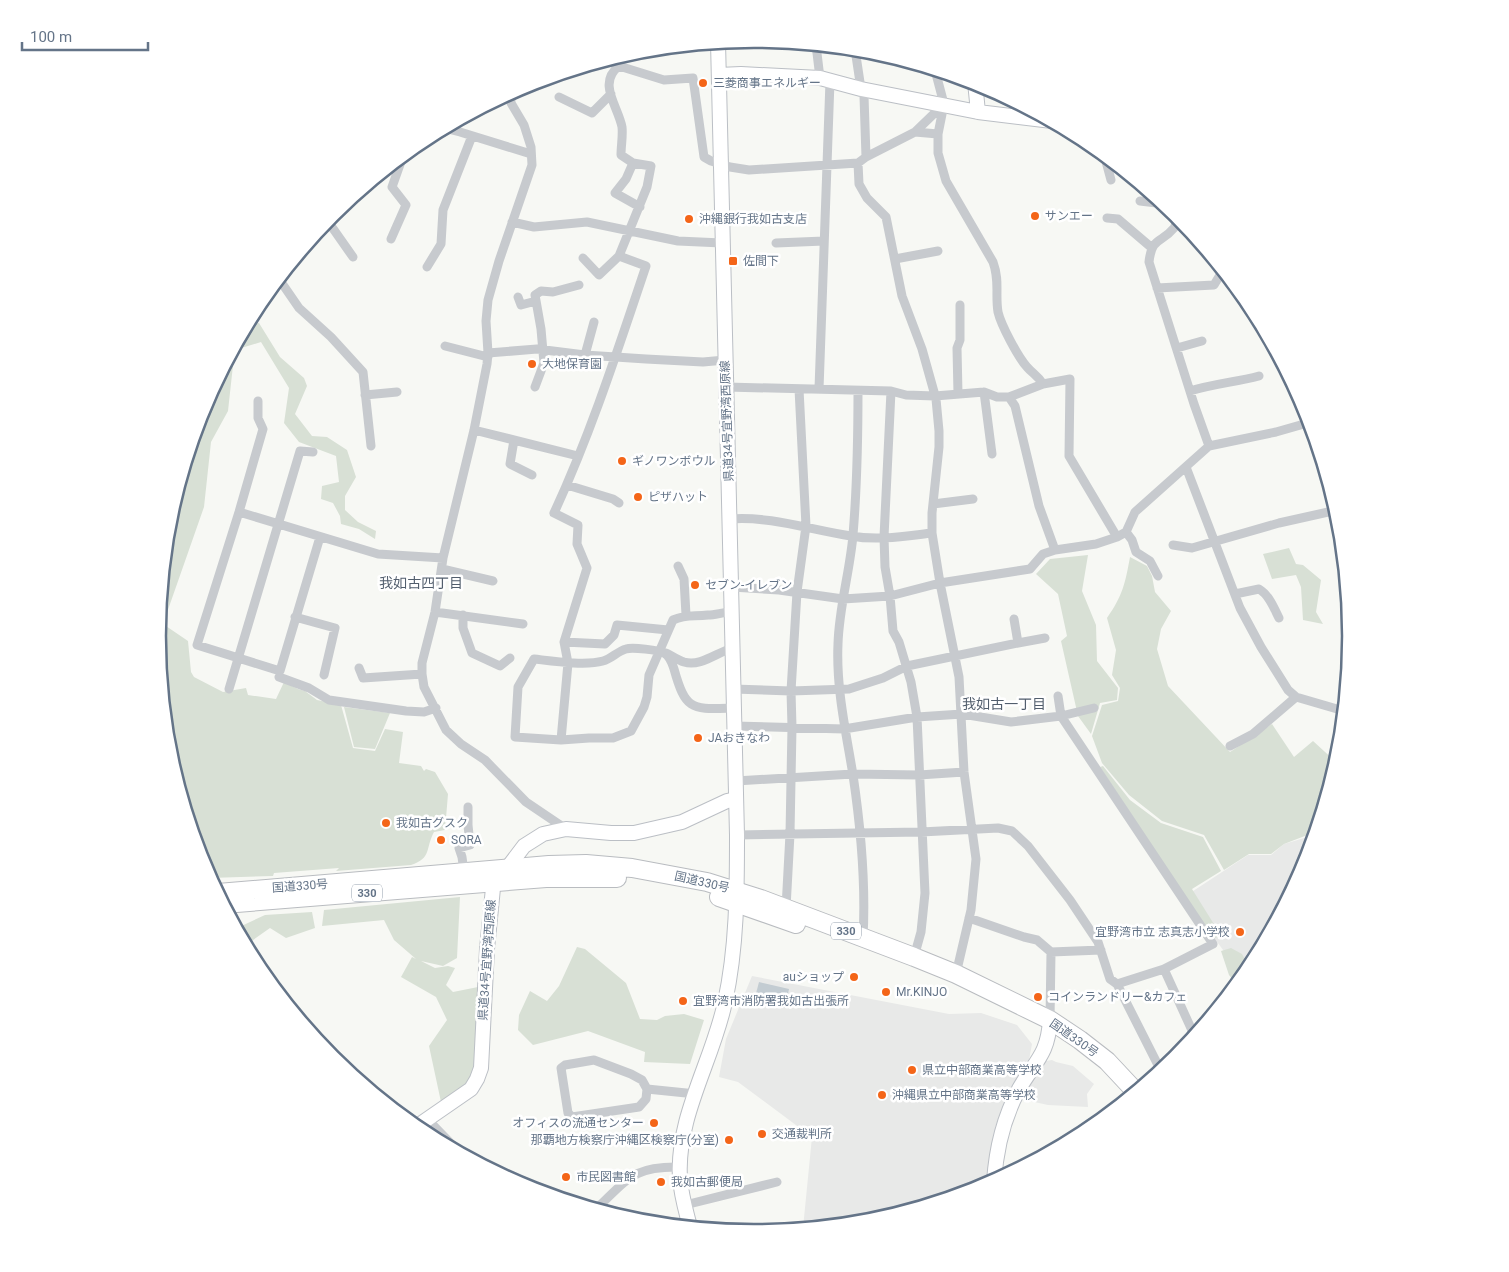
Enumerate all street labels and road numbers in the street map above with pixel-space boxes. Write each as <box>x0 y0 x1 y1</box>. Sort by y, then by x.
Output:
street label: 県道34号宜野湾西原線 <box>718 360 736 482</box>
street label: 国道330号 <box>673 869 731 895</box>
street label: 国道330号 <box>271 877 329 895</box>
road number: 330 <box>352 884 382 901</box>
street label: 県道34号宜野湾西原線 <box>476 899 498 1021</box>
road number: 330 <box>831 922 861 939</box>
street label: 国道330号 <box>1047 1016 1101 1060</box>

